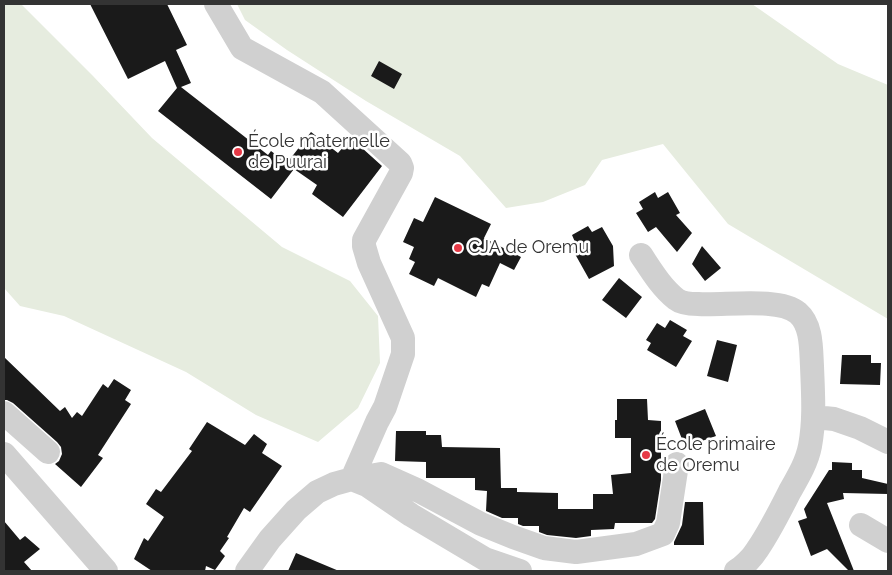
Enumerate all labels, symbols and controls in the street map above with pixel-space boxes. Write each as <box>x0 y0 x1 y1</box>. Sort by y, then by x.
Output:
place label: École maternelle de Puurai <box>248 131 390 173</box>
marker: École maternelle de Puurai <box>232 146 244 158</box>
place label: CJA de Oremu <box>468 237 589 259</box>
marker: CJA de Oremu <box>452 242 464 254</box>
place label: École primaire de Oremu <box>656 434 775 476</box>
marker: École primaire de Oremu <box>640 449 652 461</box>

